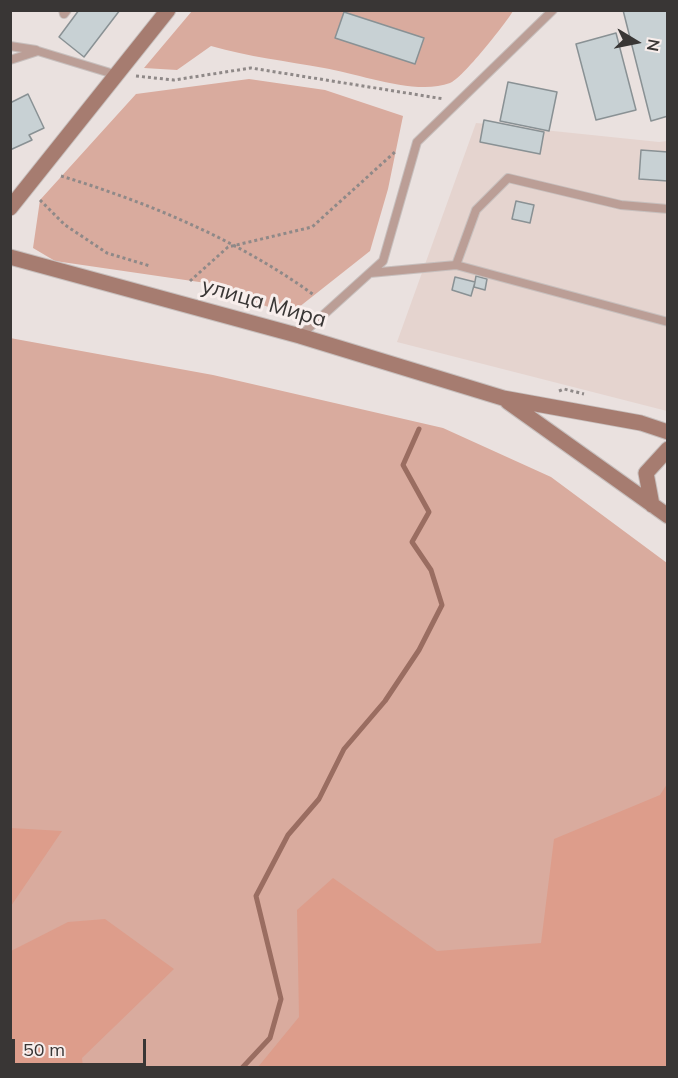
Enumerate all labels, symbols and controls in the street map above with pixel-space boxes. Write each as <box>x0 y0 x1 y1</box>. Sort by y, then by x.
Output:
north arrow <box>606 12 666 72</box>
text: N <box>643 37 665 53</box>
street label: улица Мира <box>199 273 329 333</box>
scale bar <box>15 1027 148 1065</box>
text: 50 m <box>23 1038 65 1061</box>

